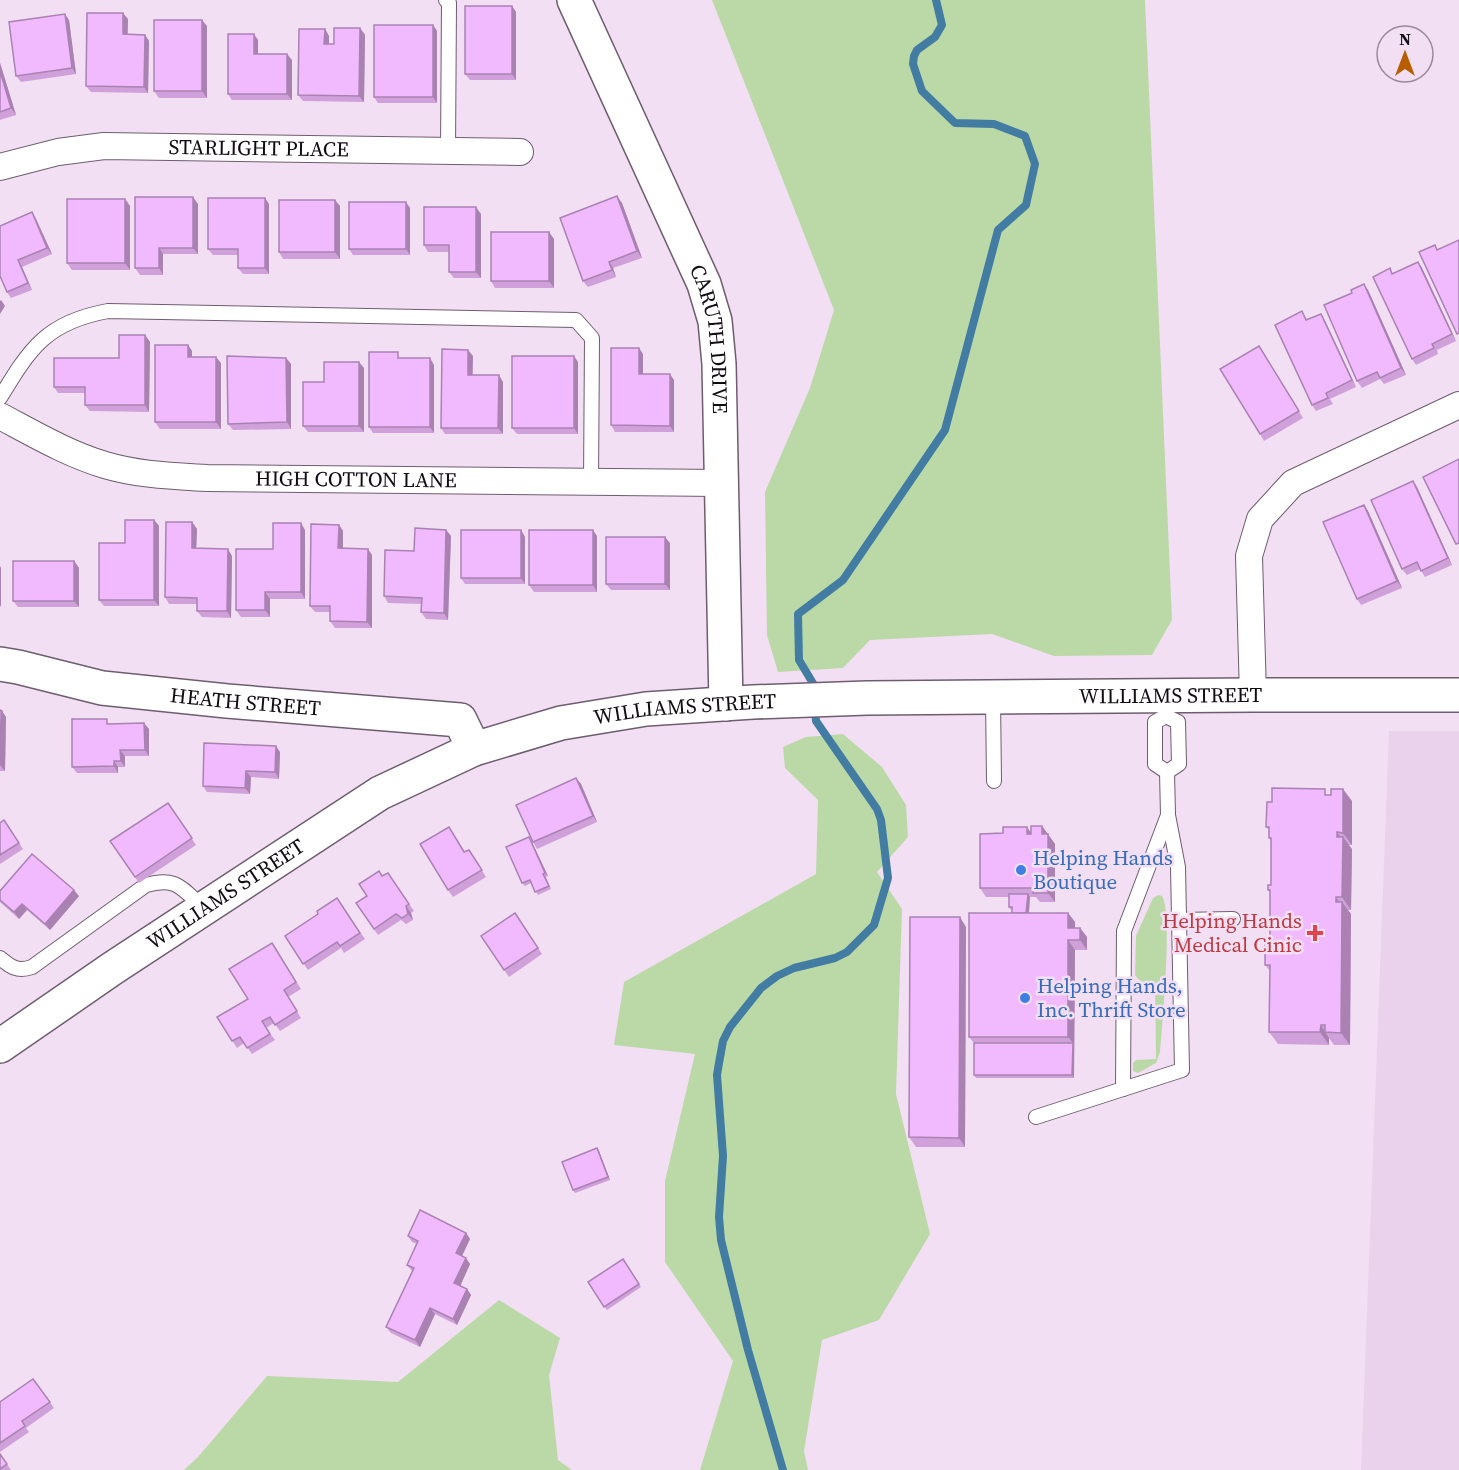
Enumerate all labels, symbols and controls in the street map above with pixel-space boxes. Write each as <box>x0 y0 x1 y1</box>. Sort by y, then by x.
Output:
north arrow <box>1375 24 1435 84</box>
text: N <box>1399 28 1411 50</box>
street label: STARLIGHT PLACE <box>168 132 349 164</box>
street label: CARUTH DRIVE <box>683 259 735 414</box>
street label: HIGH COTTON LANE <box>255 463 457 494</box>
street label: HEATH STREET <box>169 680 322 723</box>
street label: WILLIAMS STREET <box>1079 680 1262 710</box>
street label: WILLIAMS STREET <box>591 686 777 731</box>
street label: WILLIAMS STREET <box>141 831 310 956</box>
place label: Helping Hands Boutique <box>1033 843 1173 896</box>
marker: Helping Hands Boutique <box>1014 863 1028 877</box>
place label: Helping Hands Medical Cinic <box>1162 906 1302 959</box>
marker: Helping Hands Medical Cinic <box>1306 924 1324 942</box>
place label: Helping Hands, Inc. Thrift Store <box>1037 971 1186 1024</box>
marker: Helping Hands, Inc. Thrift Store <box>1018 991 1032 1005</box>

